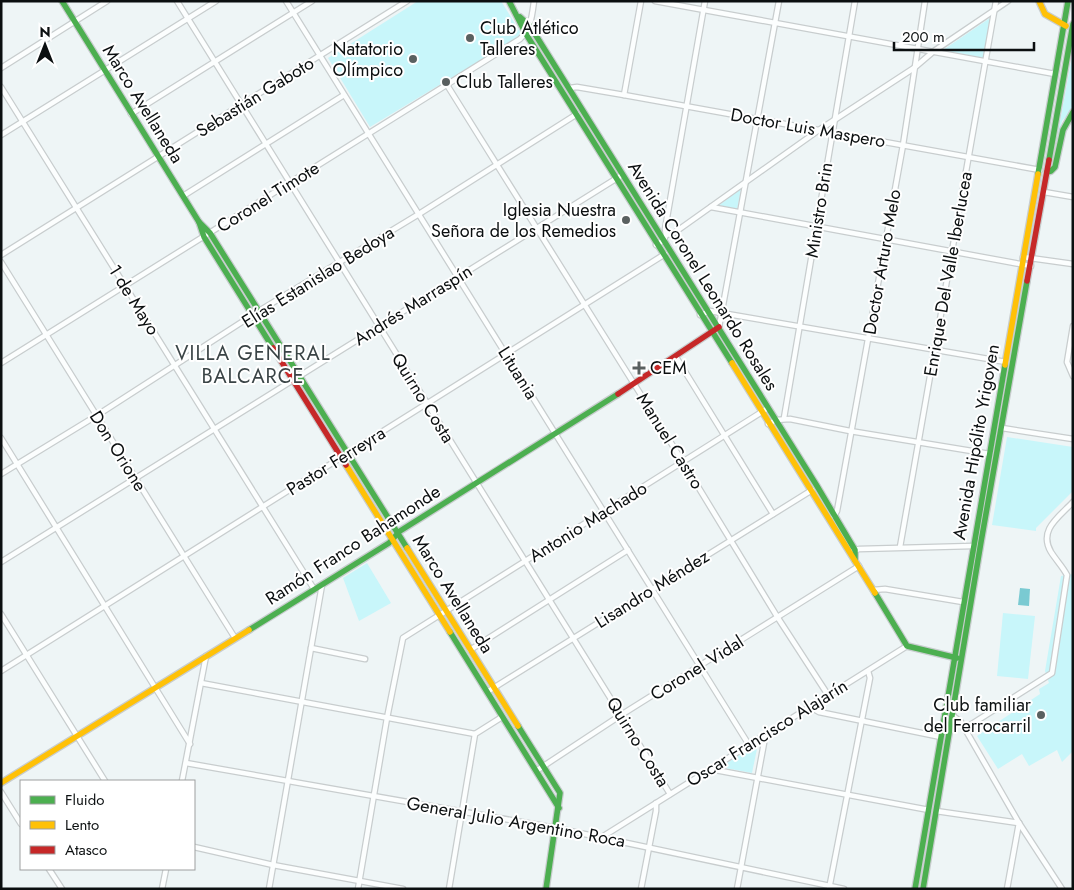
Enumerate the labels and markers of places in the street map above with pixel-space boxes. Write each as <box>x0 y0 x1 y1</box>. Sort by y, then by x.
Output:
place label: Club Atlético Talleres <box>480 15 579 62</box>
marker: Club Atlético Talleres <box>464 32 476 44</box>
place label: Natatorio Olímpico <box>333 36 403 83</box>
marker: Natatorio Olímpico <box>407 53 419 65</box>
place label: Club Talleres <box>456 69 553 95</box>
marker: Club Talleres <box>440 76 452 88</box>
place label: Iglesia Nuestra Señora de los Remedios <box>431 197 616 244</box>
marker: Iglesia Nuestra Señora de los Remedios <box>620 214 632 226</box>
place label: CEM <box>650 355 687 381</box>
marker: CEM <box>632 361 646 375</box>
place label: Club familiar del Ferrocarril <box>924 692 1032 739</box>
marker: Club familiar del Ferrocarril <box>1035 709 1047 721</box>

